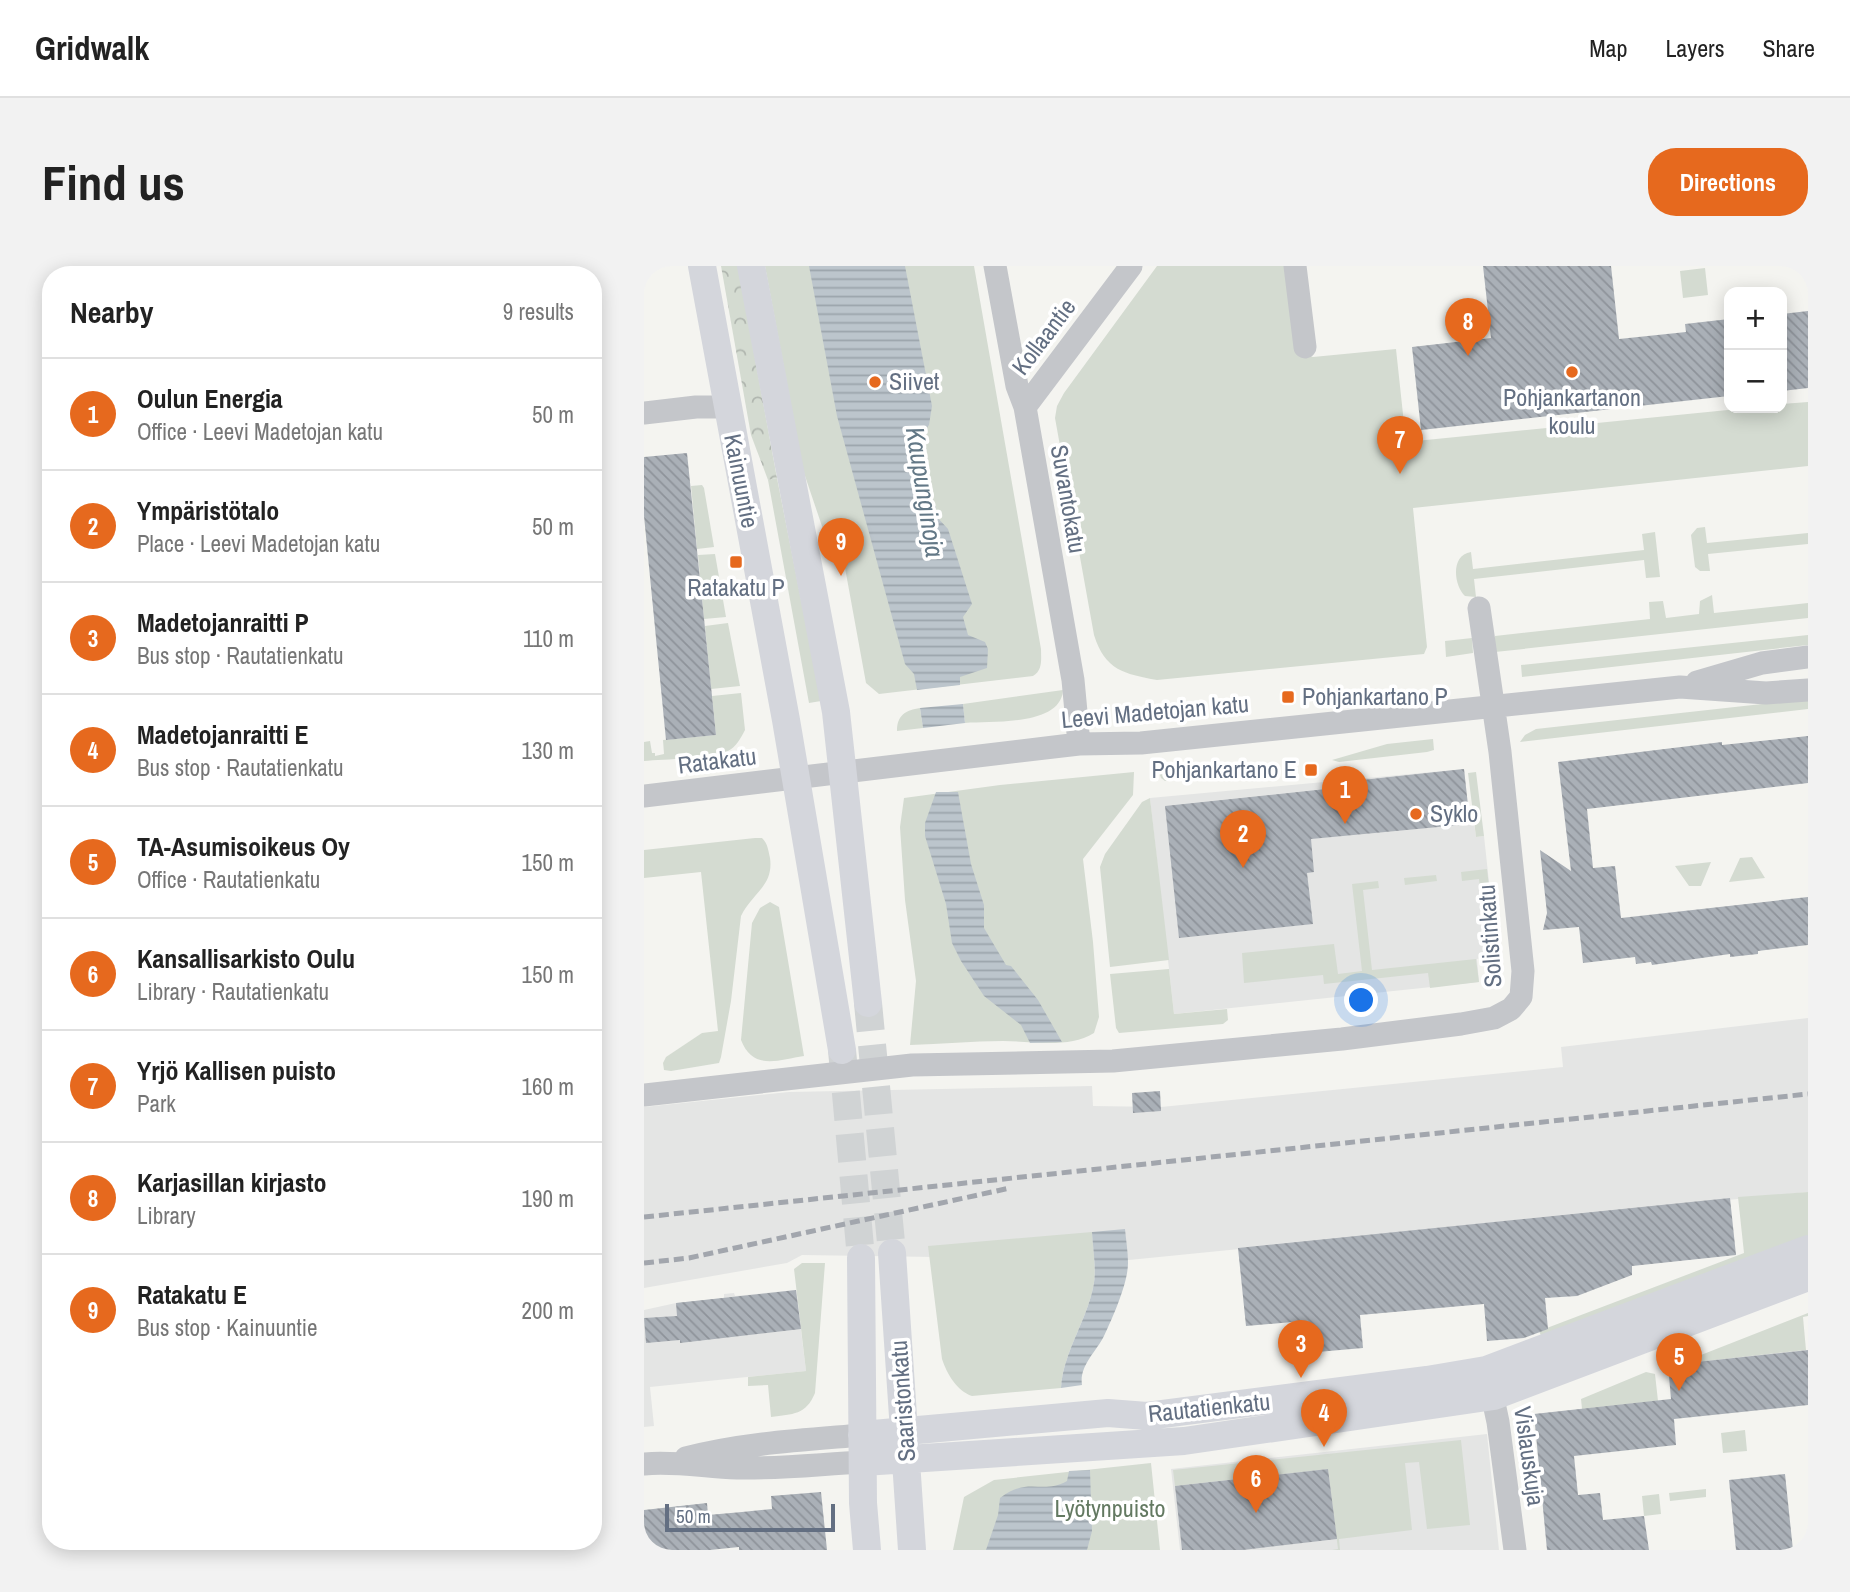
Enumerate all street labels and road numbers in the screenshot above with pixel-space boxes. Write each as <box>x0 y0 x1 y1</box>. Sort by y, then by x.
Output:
street label: Kollaantie <box>1004 292 1082 381</box>
street label: Kainuuntie <box>717 431 767 531</box>
street label: Suvantokatu <box>1044 442 1094 555</box>
street label: Leevi Madetojan katu <box>1060 687 1250 735</box>
street label: Ratakatu <box>676 739 758 781</box>
street label: Solistinkatu <box>1469 884 1509 988</box>
street label: Saaristonkatu <box>882 1339 922 1463</box>
street label: Rautatienkatu <box>1146 1385 1272 1429</box>
street label: Vislauskuja <box>1507 1404 1553 1508</box>

